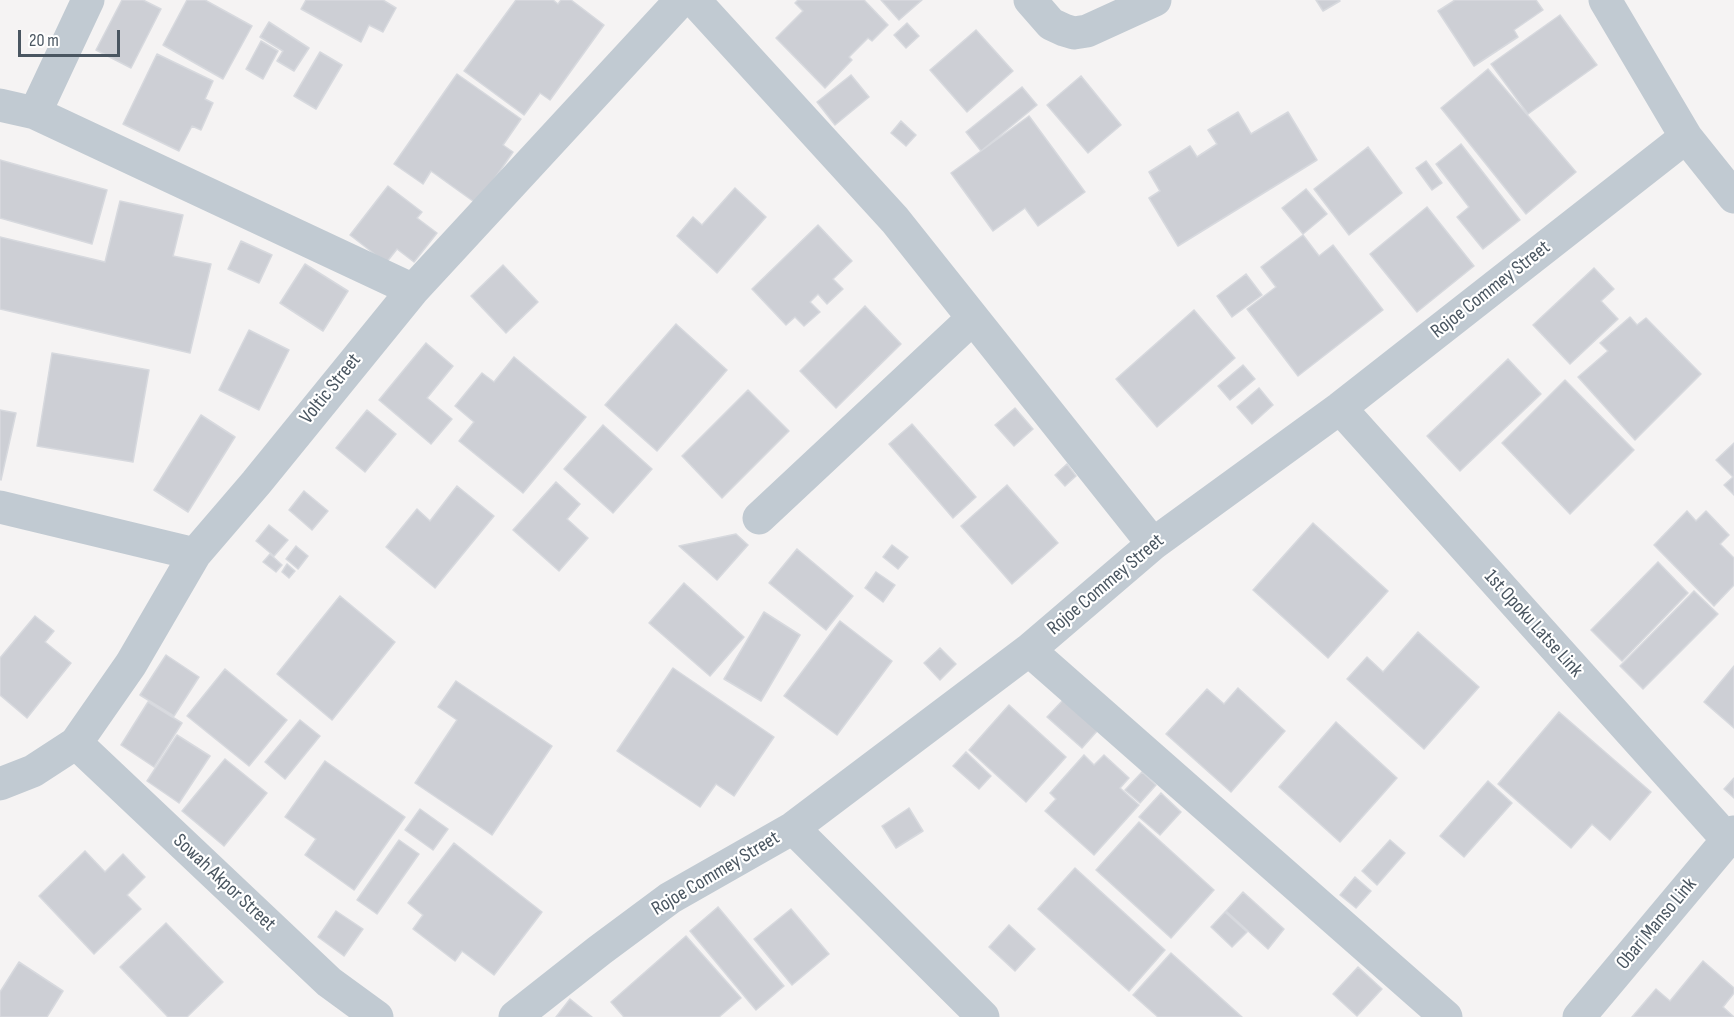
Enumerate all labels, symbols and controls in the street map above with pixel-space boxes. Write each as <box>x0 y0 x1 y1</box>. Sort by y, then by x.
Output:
scale bar <box>21 18 123 56</box>
text: 20 m <box>29 30 59 51</box>
street label: Rojoe Commey Street <box>1427 236 1555 344</box>
street label: Voltic Street <box>295 349 367 429</box>
street label: Rojoe Commey Street <box>1043 529 1169 641</box>
street label: 1st Opoku Latse Link <box>1479 565 1587 683</box>
street label: Rojoe Commey Street <box>648 826 784 922</box>
street label: Sowah Akpor Street <box>168 829 280 937</box>
street label: Obari Manso Link <box>1612 873 1702 975</box>

